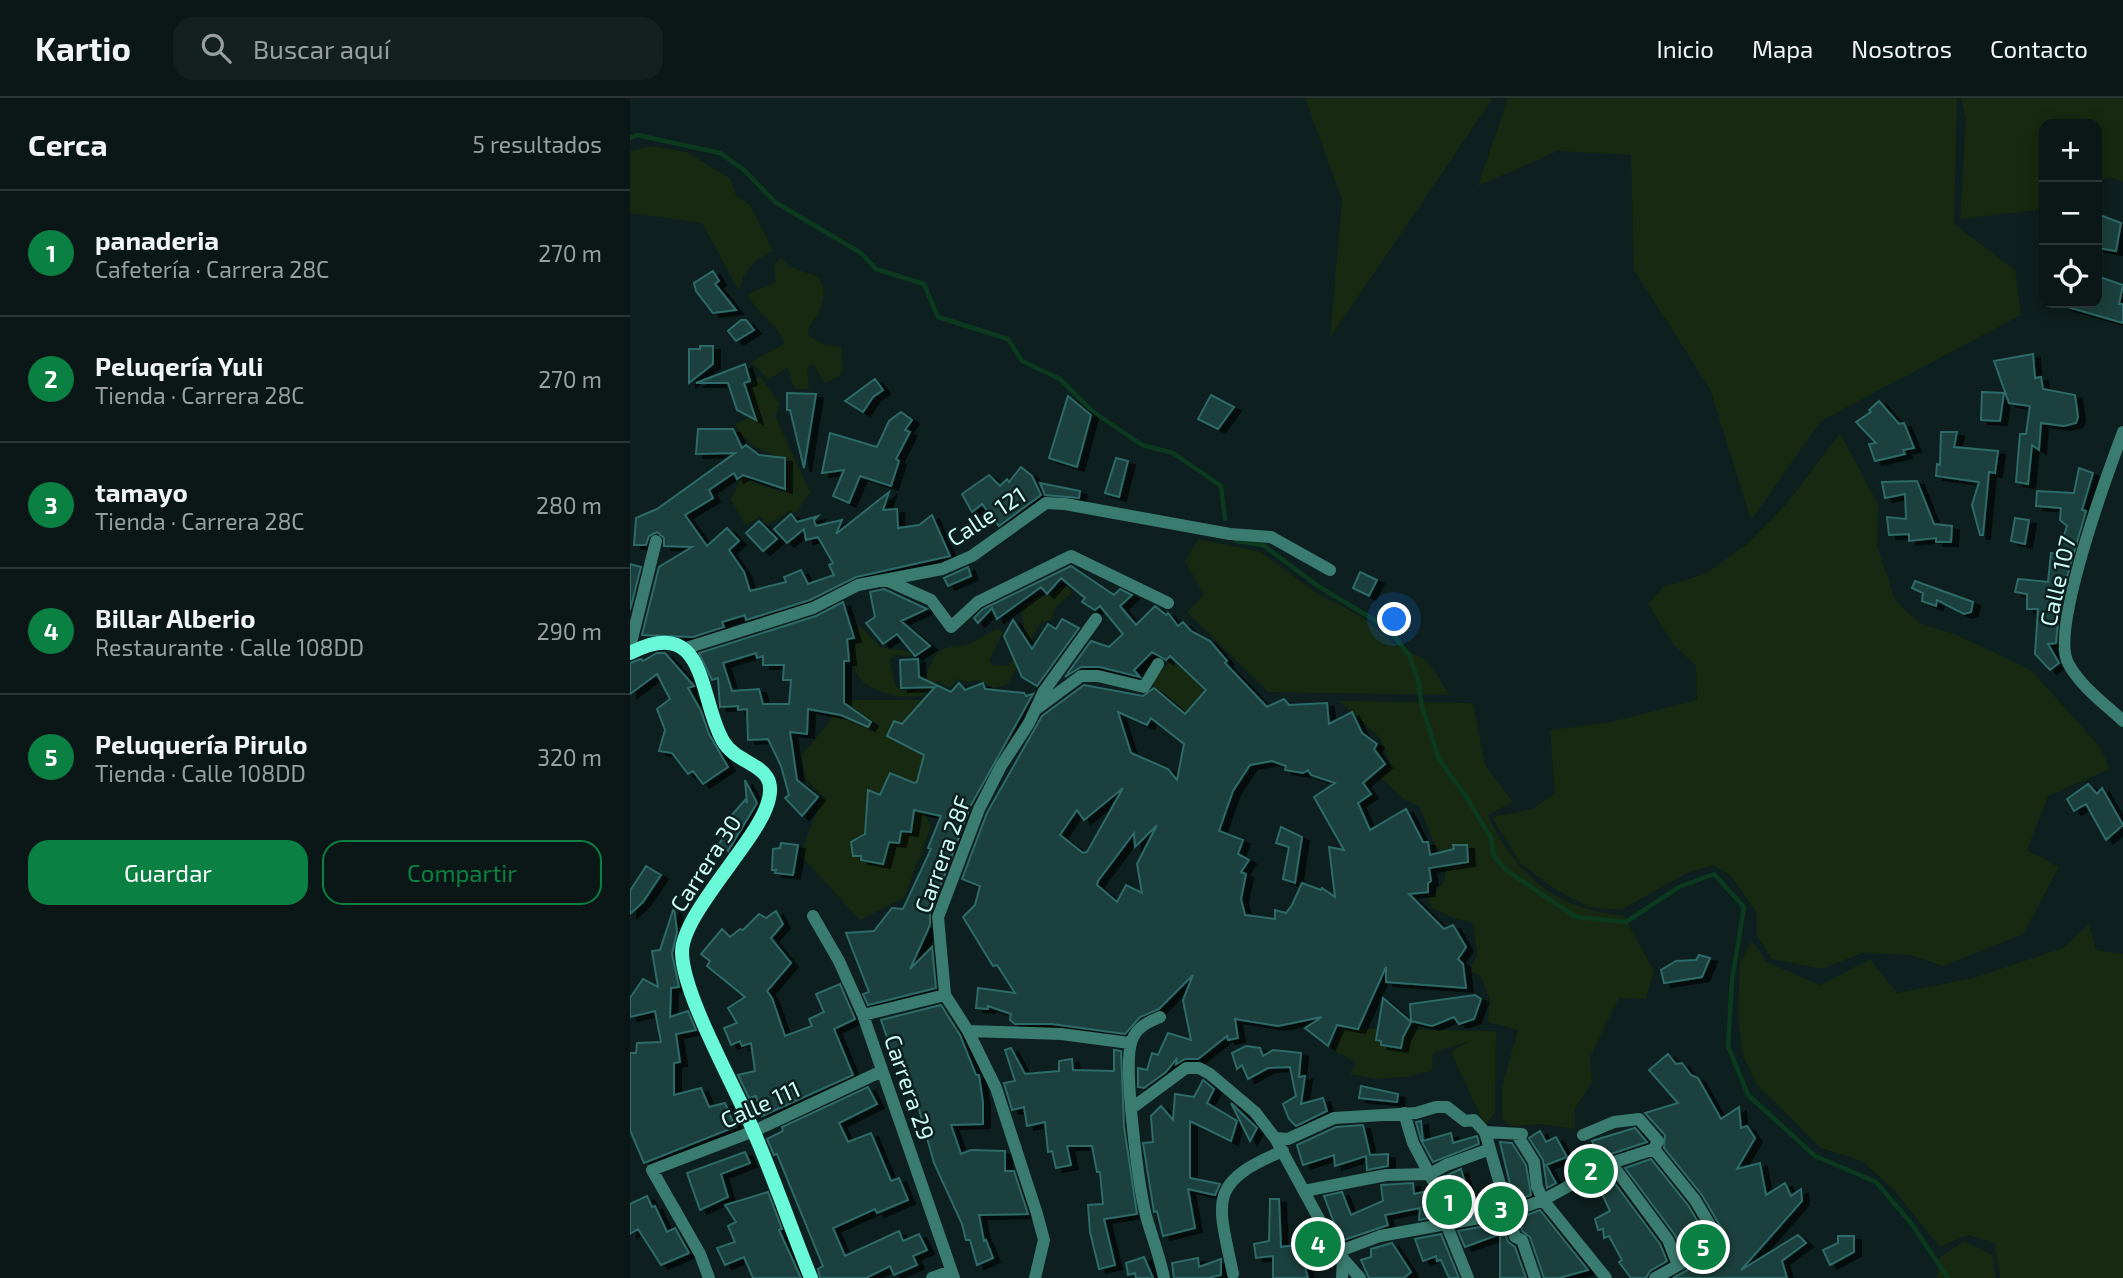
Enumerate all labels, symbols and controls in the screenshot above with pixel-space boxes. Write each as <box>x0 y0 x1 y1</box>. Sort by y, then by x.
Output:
search box <box>173 17 663 80</box>
text: Kartio <box>35 28 131 68</box>
icon: search <box>197 29 235 67</box>
text: Buscar aquí <box>253 33 390 64</box>
text: Inicio <box>1656 34 1714 63</box>
text: Mapa <box>1752 34 1813 63</box>
text: Nosotros <box>1851 34 1952 63</box>
text: Contacto <box>1990 34 2088 63</box>
map controls <box>2039 119 2102 308</box>
button: + <box>2039 119 2102 182</box>
text: Cerca <box>28 126 108 162</box>
text: 5 resultados <box>472 130 602 158</box>
button: − <box>2039 182 2102 245</box>
text: panaderia <box>95 224 219 255</box>
text: 1 <box>46 239 56 267</box>
text: 270 m <box>538 239 602 267</box>
button: locate <box>2039 245 2102 308</box>
text: Cafetería · Carrera 28C <box>95 255 329 283</box>
text: Peluqería Yuli <box>95 350 263 381</box>
text: 2 <box>44 365 58 393</box>
text: 270 m <box>538 365 602 393</box>
text: Tienda · Carrera 28C <box>95 381 304 409</box>
text: tamayo <box>95 476 188 507</box>
street label: Calle 121 <box>941 480 1031 552</box>
text: 3 <box>44 491 58 519</box>
text: 280 m <box>536 491 602 519</box>
text: Tienda · Carrera 28C <box>95 507 304 535</box>
street label: Calle 107 <box>2033 533 2081 629</box>
text: Billar Alberio <box>95 602 256 633</box>
your location <box>1377 602 1411 636</box>
text: 4 <box>44 617 58 645</box>
text: 290 m <box>537 617 602 645</box>
text: Restaurante · Calle 108DD <box>95 633 364 661</box>
text: Peluquería Pirulo <box>95 728 308 759</box>
text: 5 <box>45 743 57 771</box>
text: 320 m <box>537 743 602 771</box>
text: Tienda · Calle 108DD <box>95 759 306 787</box>
street label: Carrera 28F <box>908 792 976 916</box>
street label: Carrera 30 <box>663 809 747 917</box>
button: Guardar <box>28 840 308 905</box>
button: Compartir <box>322 840 602 905</box>
street label: Carrera 29 <box>879 1031 941 1143</box>
street label: Calle 111 <box>716 1074 804 1134</box>
pin: 2 <box>1568 1145 1614 1197</box>
pin: 1 <box>1426 1176 1472 1228</box>
pin: 3 <box>1478 1183 1524 1235</box>
pin: 4 <box>1295 1218 1341 1270</box>
pin: 5 <box>1680 1221 1726 1273</box>

